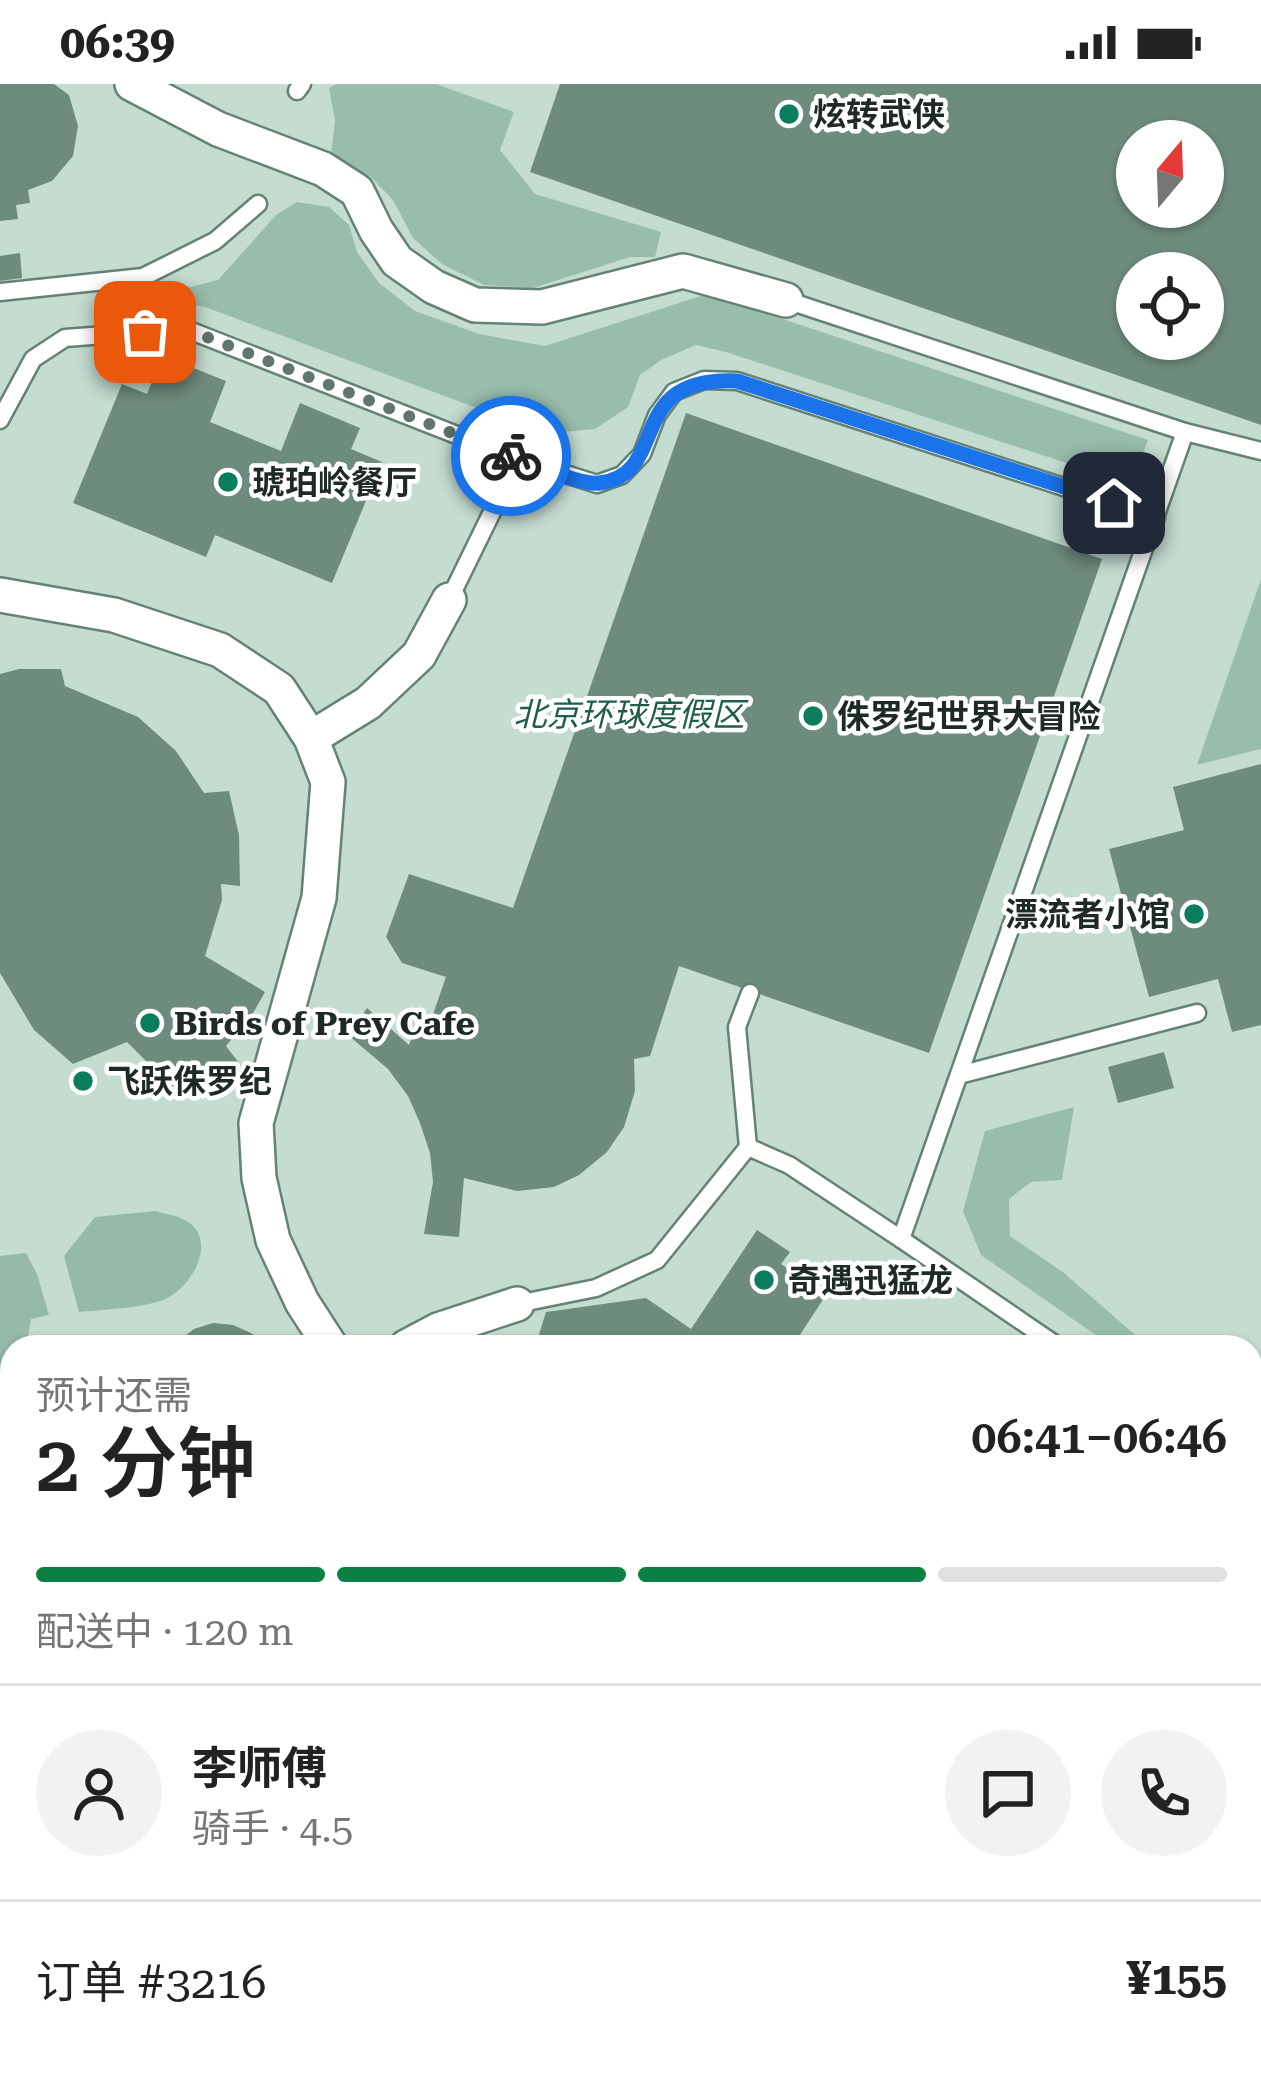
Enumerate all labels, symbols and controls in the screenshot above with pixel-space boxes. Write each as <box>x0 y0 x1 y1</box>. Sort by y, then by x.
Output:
text: 06:39 <box>60 16 175 69</box>
place label: 炫转武侠 <box>813 95 945 134</box>
marker: 炫转武侠 <box>776 101 802 127</box>
north arrow <box>1116 120 1224 228</box>
map controls <box>1116 120 1224 360</box>
button: locate <box>1116 252 1224 360</box>
pin <box>94 281 196 383</box>
icon: bag <box>112 299 178 365</box>
courier <box>451 396 571 516</box>
icon: bike <box>478 423 544 489</box>
pin <box>1063 452 1165 554</box>
place label: 琥珀岭餐厅 <box>252 463 417 502</box>
marker: 琥珀岭餐厅 <box>215 469 241 495</box>
icon: home <box>1081 470 1147 536</box>
park label: 北京环球度假区 <box>514 695 750 734</box>
place label: 侏罗纪世界大冒险 <box>837 697 1101 736</box>
marker: 侏罗纪世界大冒险 <box>800 703 826 729</box>
place label: 漂流者小馆 <box>1005 895 1170 934</box>
marker: 漂流者小馆 <box>1181 901 1207 927</box>
place label: Birds of Prey Cafe <box>174 1004 475 1043</box>
marker: Birds of Prey Cafe <box>137 1010 163 1036</box>
place label: 飞跃侏罗纪 <box>107 1062 272 1101</box>
marker: 飞跃侏罗纪 <box>70 1068 96 1094</box>
place label: 奇遇迅猛龙 <box>788 1261 953 1300</box>
marker: 奇遇迅猛龙 <box>751 1267 777 1293</box>
text: 预计还需 <box>36 1373 192 1419</box>
text: 06:41–06:46 <box>971 1411 1227 1464</box>
text: 2 分钟 <box>36 1419 255 1510</box>
text: 配送中 · 120 m <box>36 1609 294 1655</box>
button: person <box>36 1730 162 1856</box>
button: chat <box>945 1730 1071 1856</box>
button: phone <box>1101 1730 1227 1856</box>
text: 李师傅 <box>192 1742 327 1795</box>
text: 骑手 · 4.5 <box>192 1806 353 1852</box>
text: ¥155 <box>1126 1952 1227 2005</box>
text: 订单 #3216 <box>36 1956 266 2009</box>

